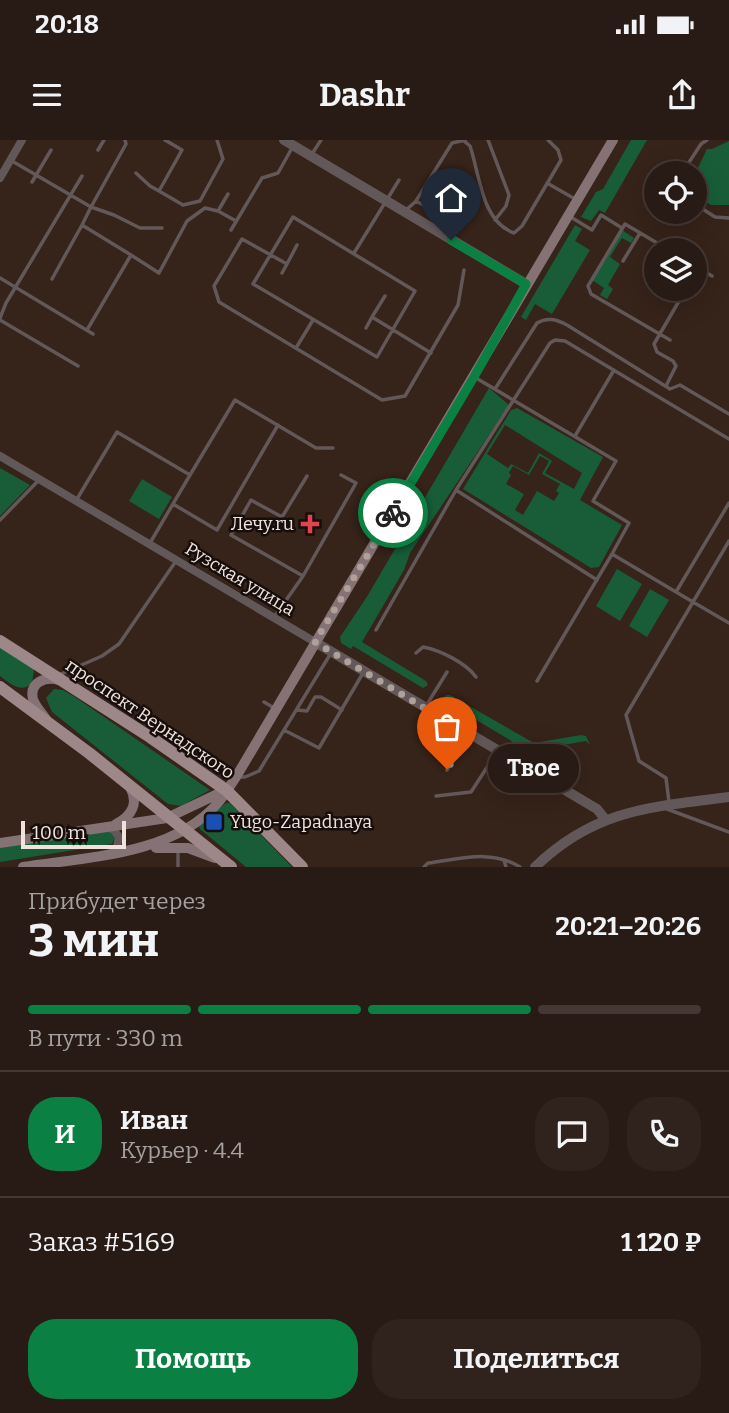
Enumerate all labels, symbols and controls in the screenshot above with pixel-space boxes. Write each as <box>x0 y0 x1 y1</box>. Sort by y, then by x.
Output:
text: 20:18 <box>35 9 99 40</box>
icon: menu <box>28 76 66 114</box>
text: Dashr <box>319 76 410 114</box>
icon: share <box>663 76 701 114</box>
map controls <box>644 161 707 301</box>
button: locate <box>644 161 707 224</box>
pin <box>421 168 481 240</box>
icon: home <box>432 179 470 217</box>
button: layers <box>644 238 707 301</box>
courier <box>358 478 428 548</box>
icon: bike <box>374 494 412 532</box>
place label: Лечу.ru <box>231 513 294 535</box>
marker: Лечу.ru <box>300 514 320 534</box>
street label: Рузская улица <box>181 538 299 620</box>
street label: проспект Вернадского <box>61 654 239 784</box>
pin <box>417 697 477 769</box>
icon: bag <box>428 708 466 746</box>
callout: Твое <box>489 744 580 794</box>
text: Твое <box>507 754 560 782</box>
place label: Yugo-Zapadnaya <box>230 811 372 833</box>
marker: Yugo-Zapadnaya <box>204 812 224 832</box>
scale bar <box>21 818 126 850</box>
text: 100 m <box>32 821 86 844</box>
text: Прибудет через <box>28 887 206 915</box>
text: 20:21–20:26 <box>555 911 701 942</box>
text: 3 мин <box>28 913 159 968</box>
text: В пути · 330 m <box>28 1024 183 1052</box>
button: chat <box>535 1097 609 1171</box>
button: phone <box>627 1097 701 1171</box>
text: Иван <box>120 1105 188 1136</box>
text: И <box>55 1119 75 1150</box>
text: Курьер · 4.4 <box>120 1136 244 1164</box>
text: Заказ #5169 <box>28 1227 175 1258</box>
text: 1 120 ₽ <box>621 1227 701 1258</box>
button: Помощь <box>28 1319 358 1399</box>
button: Поделиться <box>372 1319 701 1399</box>

